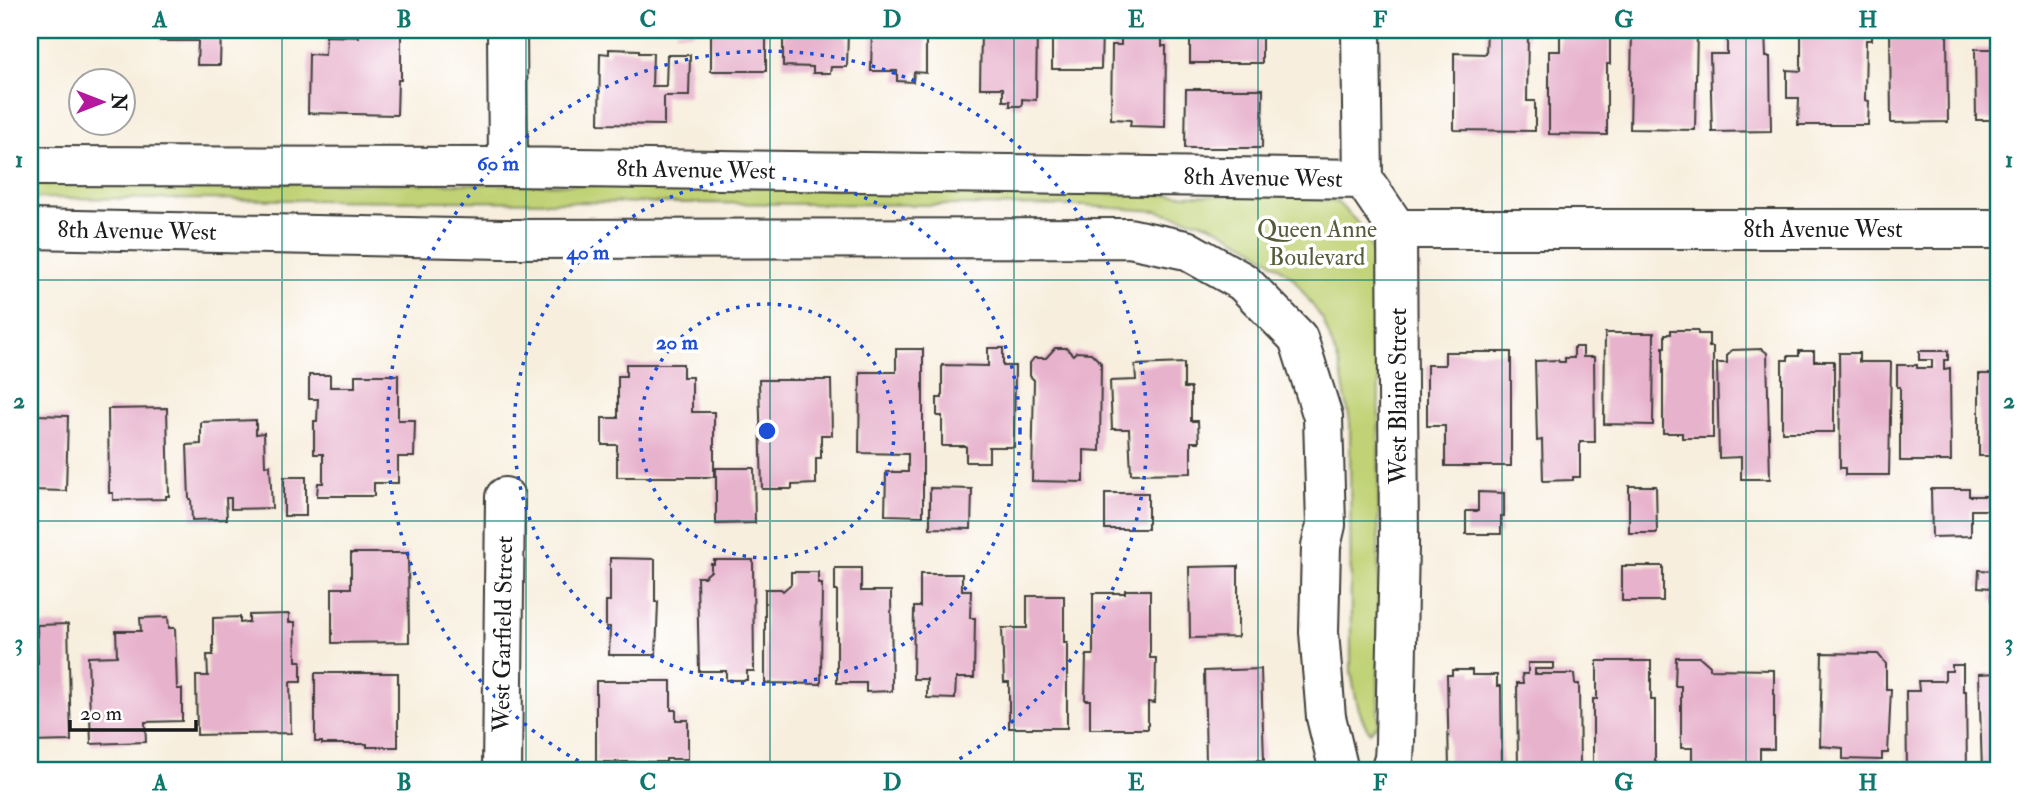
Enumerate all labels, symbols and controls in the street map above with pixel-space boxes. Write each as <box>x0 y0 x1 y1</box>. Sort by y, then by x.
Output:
text: A <box>152 5 168 34</box>
text: B <box>396 5 412 34</box>
text: C <box>640 5 656 34</box>
text: D <box>883 5 901 34</box>
text: E <box>1128 5 1145 34</box>
text: F <box>1373 5 1388 34</box>
text: G <box>1614 5 1634 34</box>
text: H <box>1859 5 1878 34</box>
north arrow <box>66 66 136 136</box>
text: N <box>106 92 130 111</box>
text: 1 <box>15 145 23 174</box>
text: 1 <box>2005 145 2013 174</box>
text: 60 m <box>477 150 520 177</box>
street label: 8th Avenue West <box>616 153 776 187</box>
street label: 8th Avenue West <box>1183 161 1343 195</box>
street label: 8th Avenue West <box>57 214 217 248</box>
park label: Queen Anne Boulevard <box>1257 214 1377 273</box>
street label: 8th Avenue West <box>1743 214 1903 245</box>
text: 40 m <box>566 239 610 266</box>
street label: West Blaine Street <box>1383 307 1414 485</box>
text: 20 m <box>656 329 699 356</box>
text: 2 <box>13 386 25 415</box>
text: 2 <box>2003 386 2015 415</box>
centre of rings <box>755 419 779 443</box>
street label: West Garfield Street <box>486 535 520 733</box>
text: 3 <box>15 628 23 657</box>
text: 3 <box>2005 628 2013 657</box>
scale bar <box>70 689 196 733</box>
text: 20 m <box>80 700 122 727</box>
text: A <box>152 768 168 797</box>
text: B <box>396 768 412 797</box>
text: C <box>640 768 656 797</box>
text: D <box>883 768 901 797</box>
text: E <box>1128 768 1145 797</box>
text: F <box>1373 768 1388 797</box>
text: G <box>1614 768 1634 797</box>
text: H <box>1859 768 1878 797</box>

